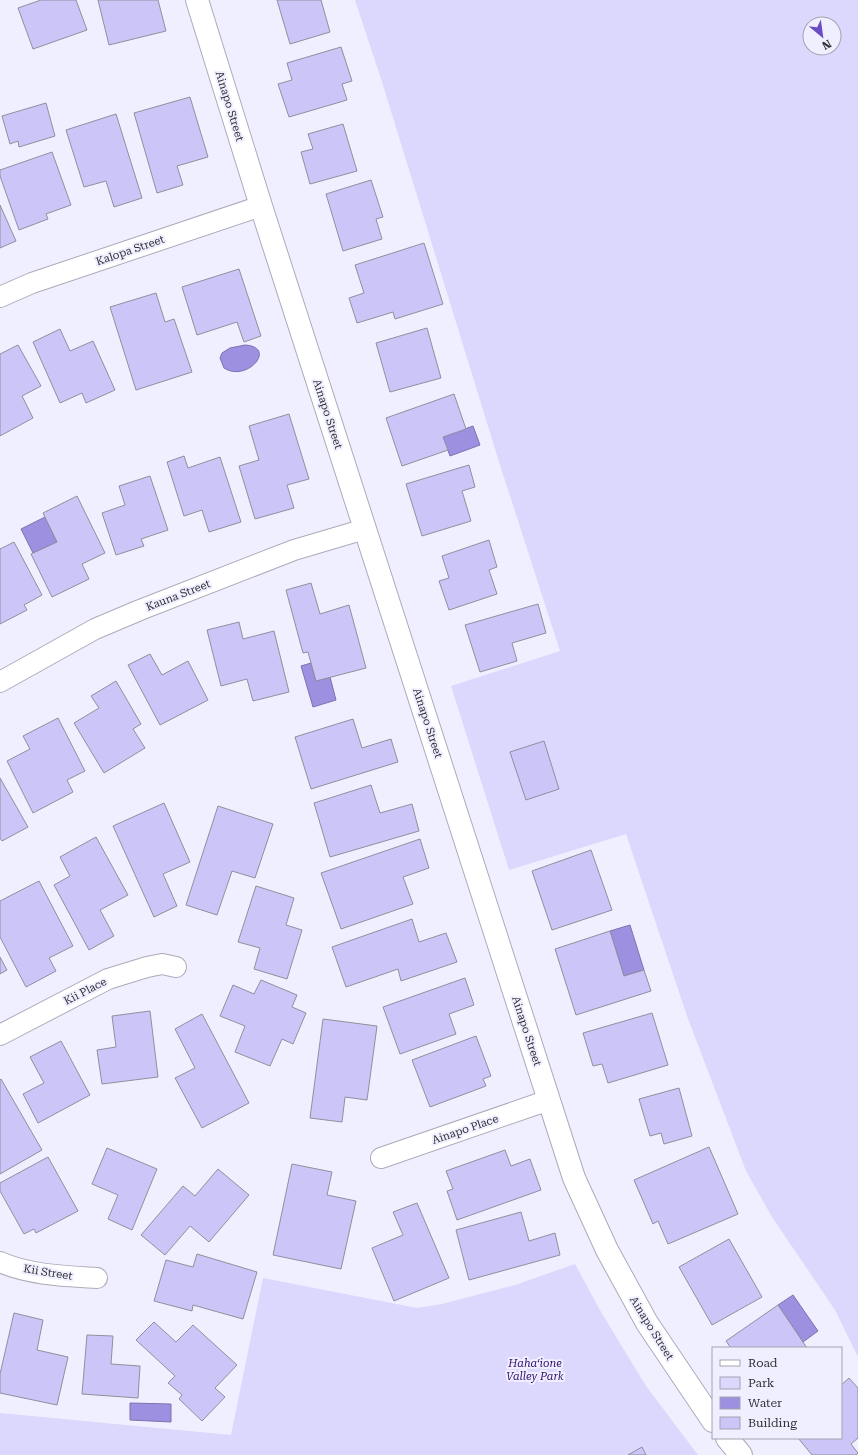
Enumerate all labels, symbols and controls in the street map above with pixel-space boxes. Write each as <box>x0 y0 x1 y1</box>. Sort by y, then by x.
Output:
north arrow <box>802 16 842 56</box>
text: N <box>819 37 833 52</box>
street label: Ainapo Street <box>213 70 246 143</box>
street label: Kalopa Street <box>94 233 166 268</box>
street label: Ainapo Street <box>310 378 345 451</box>
street label: Kauna Street <box>144 577 212 614</box>
street label: Ainapo Street <box>410 687 445 760</box>
street label: Kii Place <box>62 975 109 1008</box>
street label: Ainapo Street <box>509 995 544 1068</box>
street label: Ainapo Place <box>430 1112 500 1147</box>
street label: Kii Street <box>23 1262 73 1283</box>
street label: Ainapo Street <box>627 1294 676 1362</box>
legend <box>712 1347 842 1439</box>
text: Road <box>748 1356 778 1370</box>
park label: Haha‘ione Valley Park <box>506 1357 564 1383</box>
text: Park <box>748 1376 775 1390</box>
text: Water <box>748 1396 782 1410</box>
text: Building <box>748 1416 797 1430</box>

